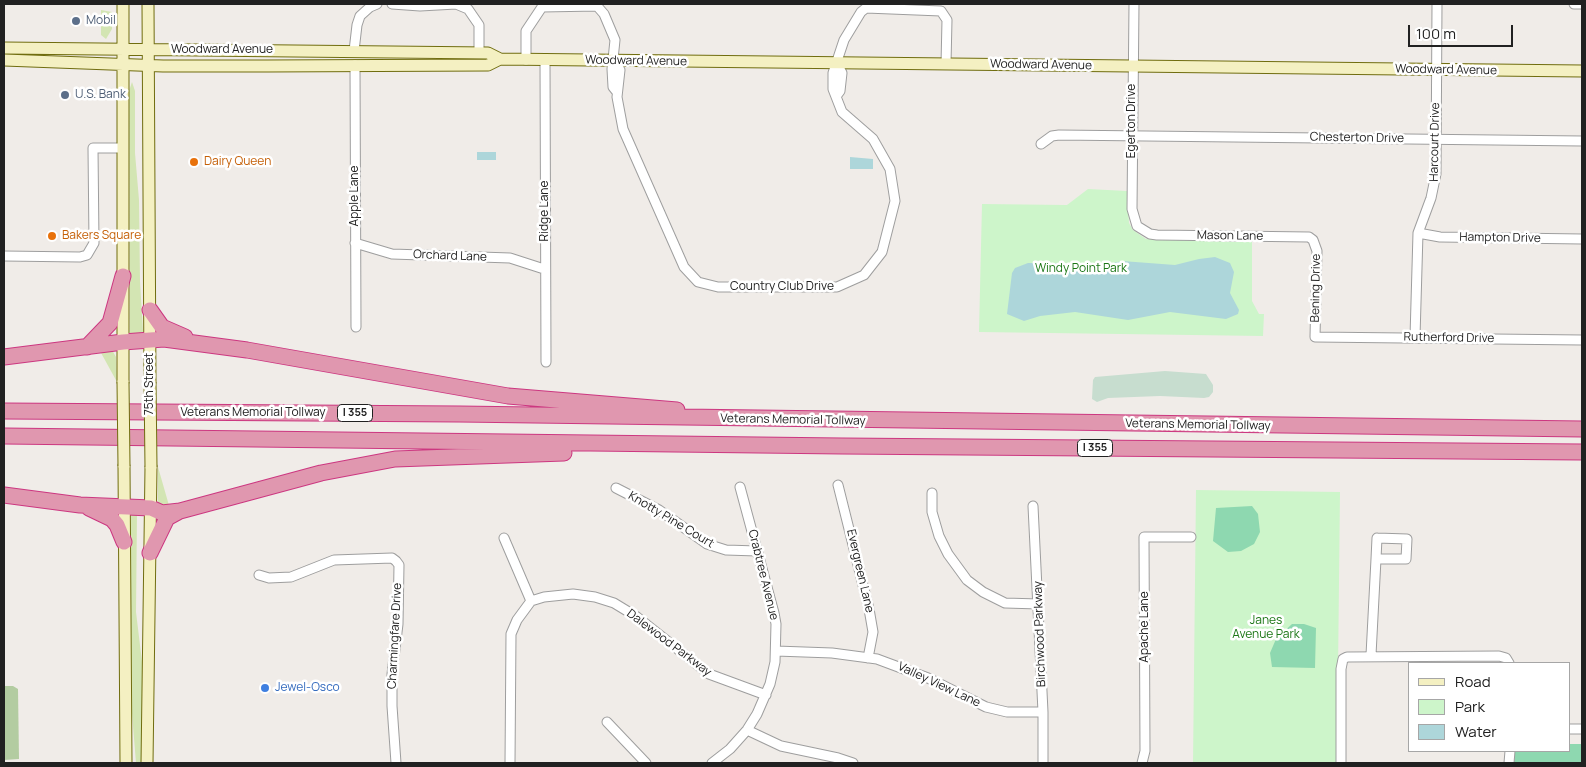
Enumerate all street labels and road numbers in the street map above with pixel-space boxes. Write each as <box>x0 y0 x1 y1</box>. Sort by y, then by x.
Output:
street label: Woodward Avenue <box>171 43 273 57</box>
street label: Woodward Avenue <box>585 53 687 69</box>
street label: Woodward Avenue <box>990 57 1092 73</box>
street label: Woodward Avenue <box>1395 62 1497 78</box>
street label: Egerton Drive <box>1125 84 1139 158</box>
street label: Harcourt Drive <box>1427 102 1443 182</box>
street label: Chesterton Drive <box>1310 130 1404 146</box>
street label: Apple Lane <box>348 166 362 226</box>
street label: Ridge Lane <box>538 181 552 241</box>
street label: Mason Lane <box>1197 228 1263 244</box>
street label: Hampton Drive <box>1459 230 1541 246</box>
street label: Orchard Lane <box>413 248 487 264</box>
street label: Bening Drive <box>1308 253 1324 323</box>
street label: Country Club Drive <box>730 280 834 294</box>
street label: Rutherford Drive <box>1403 330 1495 346</box>
street label: 75th Street <box>143 353 157 415</box>
road number: I 355 <box>338 404 372 422</box>
street label: Veterans Memorial Tollway <box>180 406 326 420</box>
street label: Veterans Memorial Tollway <box>720 412 866 428</box>
street label: Veterans Memorial Tollway <box>1125 417 1271 433</box>
road number: I 355 <box>1078 439 1112 456</box>
street label: Knotty Pine Court <box>626 489 716 551</box>
street label: Crabtree Avenue <box>745 528 781 622</box>
street label: Evergreen Lane <box>843 528 877 614</box>
street label: Birchwood Parkway <box>1031 581 1049 687</box>
street label: Charmingfare Drive <box>385 583 405 689</box>
street label: Apache Lane <box>1138 591 1152 663</box>
street label: Dalewood Parkway <box>624 606 714 680</box>
street label: Valley View Lane <box>895 660 983 710</box>

